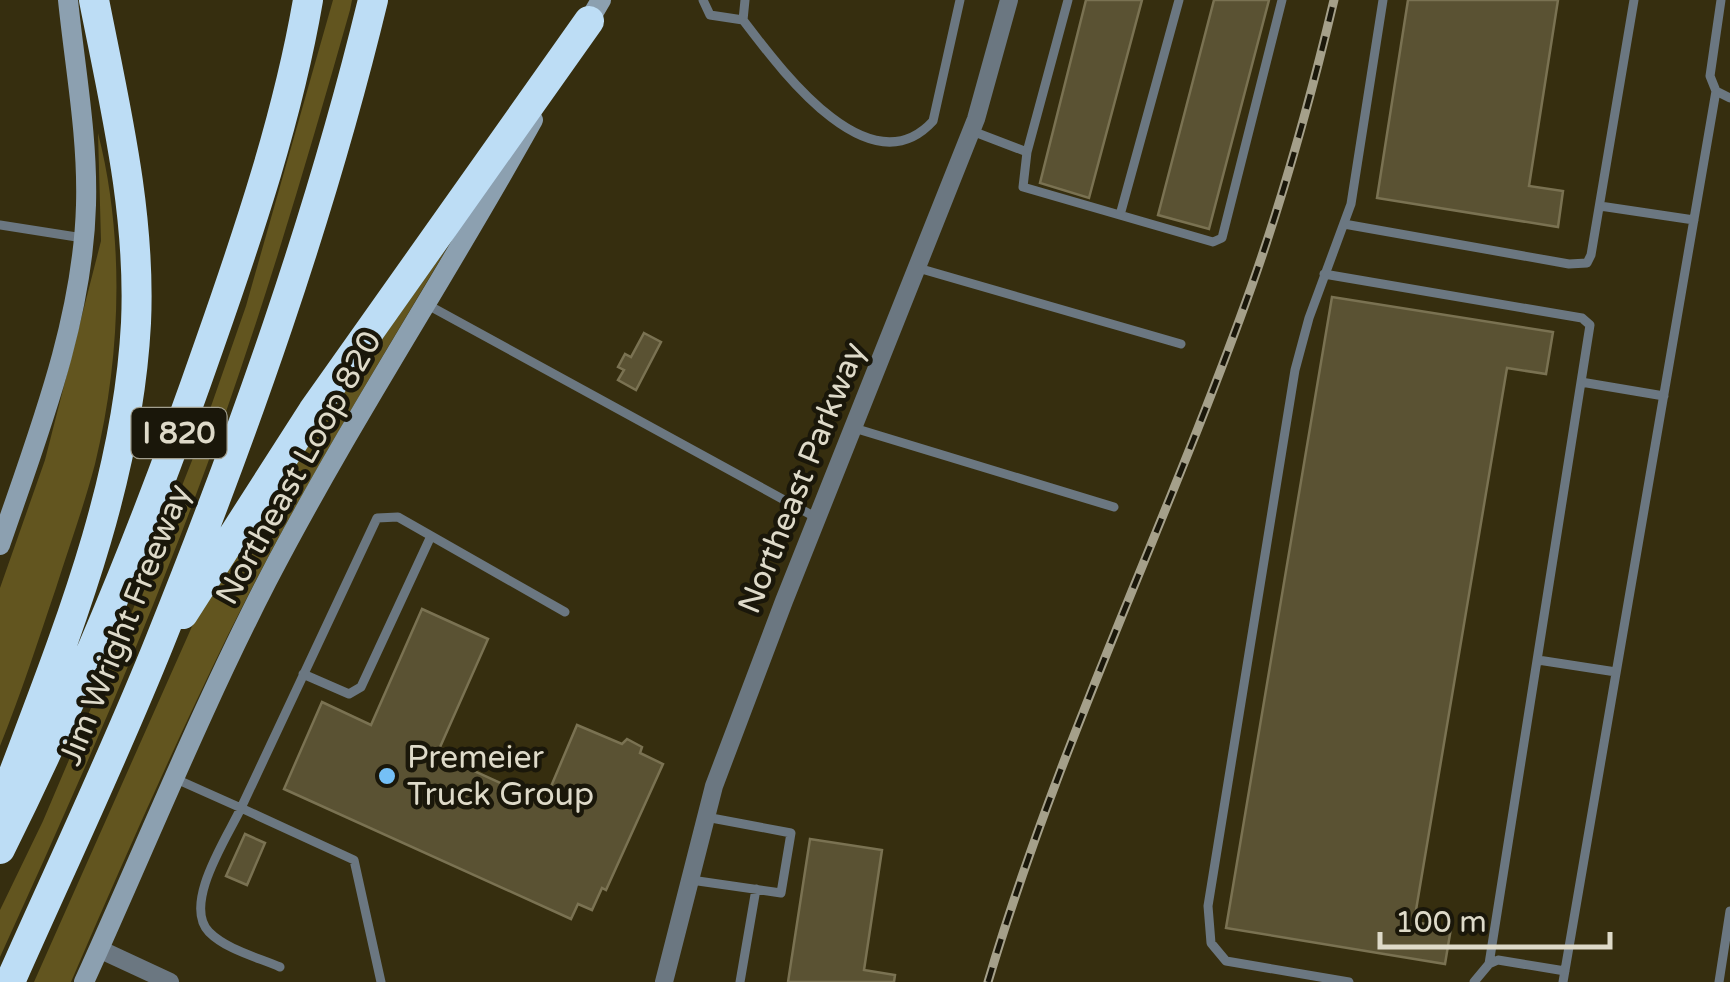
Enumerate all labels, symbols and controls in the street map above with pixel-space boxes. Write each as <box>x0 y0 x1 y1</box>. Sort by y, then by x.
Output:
street label: Northeast Loop 820 <box>208 325 390 611</box>
street label: Northeast Parkway <box>730 337 874 619</box>
road number: I 820 <box>132 408 226 458</box>
street label: Jim Wright Freeway <box>51 479 199 771</box>
place label: Premeier Truck Group <box>407 739 594 814</box>
marker: Premeier Truck Group <box>376 765 398 787</box>
scale bar <box>1380 887 1610 949</box>
text: 100 m <box>1395 904 1487 941</box>

